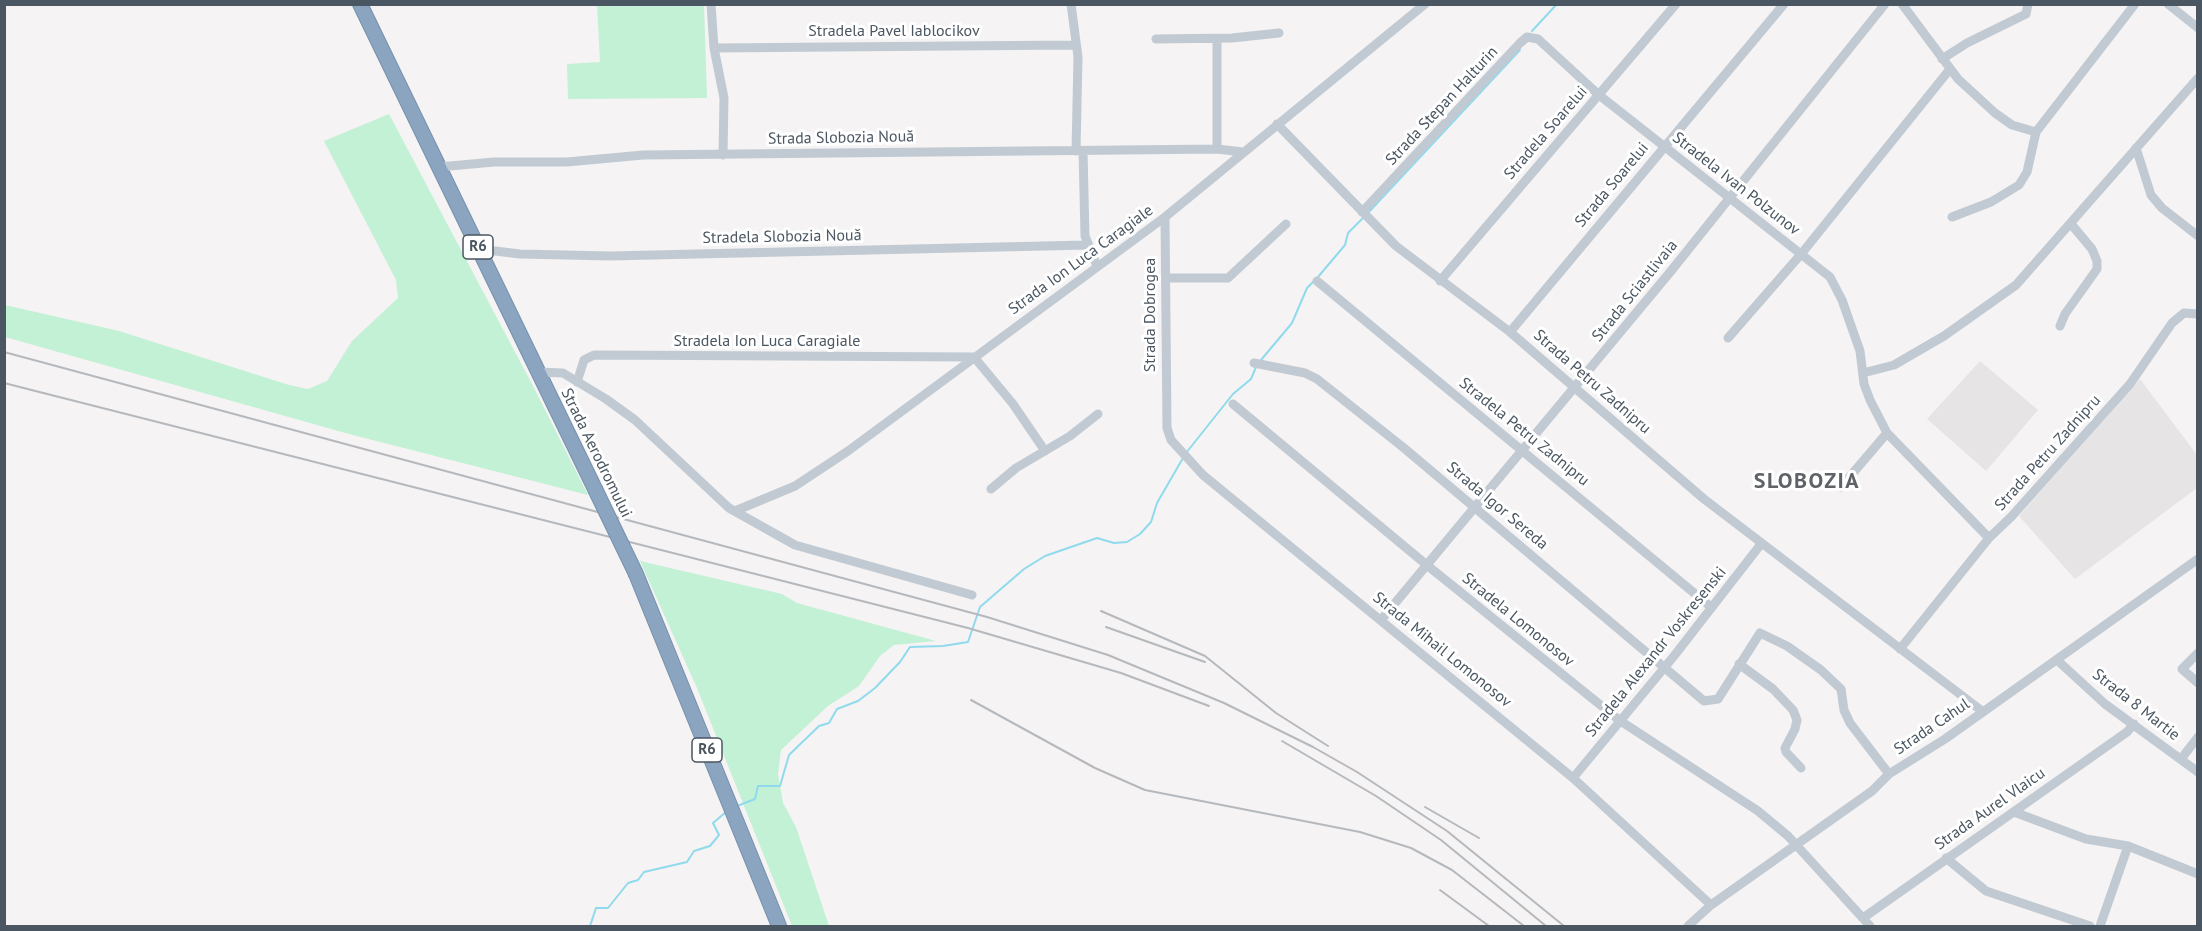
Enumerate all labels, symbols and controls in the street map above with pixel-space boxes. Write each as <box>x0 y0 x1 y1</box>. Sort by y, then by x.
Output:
street label: Stradela Pavel Iablocikov <box>808 21 980 41</box>
street label: Strada Stepan Halturin <box>1382 43 1502 169</box>
street label: Stradela Soarelui <box>1500 83 1592 183</box>
street label: Strada Slobozia Nouă <box>768 127 914 149</box>
street label: Stradela Ivan Polzunov <box>1668 128 1804 240</box>
street label: Strada Soarelui <box>1571 139 1653 231</box>
street label: Strada Ion Luca Caragiale <box>1005 201 1157 319</box>
street label: Stradela Slobozia Nouă <box>702 226 862 248</box>
road number: R6 <box>463 235 493 259</box>
street label: Strada Sciastlivaia <box>1588 236 1682 346</box>
street label: Strada Dobrogea <box>1140 258 1160 372</box>
street label: Strada Petru Zadnipru <box>1529 326 1655 438</box>
street label: Stradela Ion Luca Caragiale <box>674 331 860 351</box>
street label: Stradela Petru Zadnipru <box>1455 374 1593 490</box>
street label: Strada Aerodromului <box>556 385 636 521</box>
street label: Strada Petru Zadnipru <box>1991 391 2105 515</box>
street label: Strada Igor Sereda <box>1442 458 1552 554</box>
district label: SLOBOZIA <box>1754 469 1860 495</box>
street label: Stradela Alexandr Voskresenski <box>1582 563 1730 741</box>
street label: Stradela Lomonosov <box>1458 569 1578 671</box>
street label: Strada Mihail Lomonosov <box>1369 588 1515 712</box>
street label: Strada 8 Martie <box>2089 665 2183 745</box>
street label: Strada Cahul <box>1891 695 1973 759</box>
road number: R6 <box>692 738 722 762</box>
street label: Strada Aurel Vlaicu <box>1931 764 2049 854</box>

